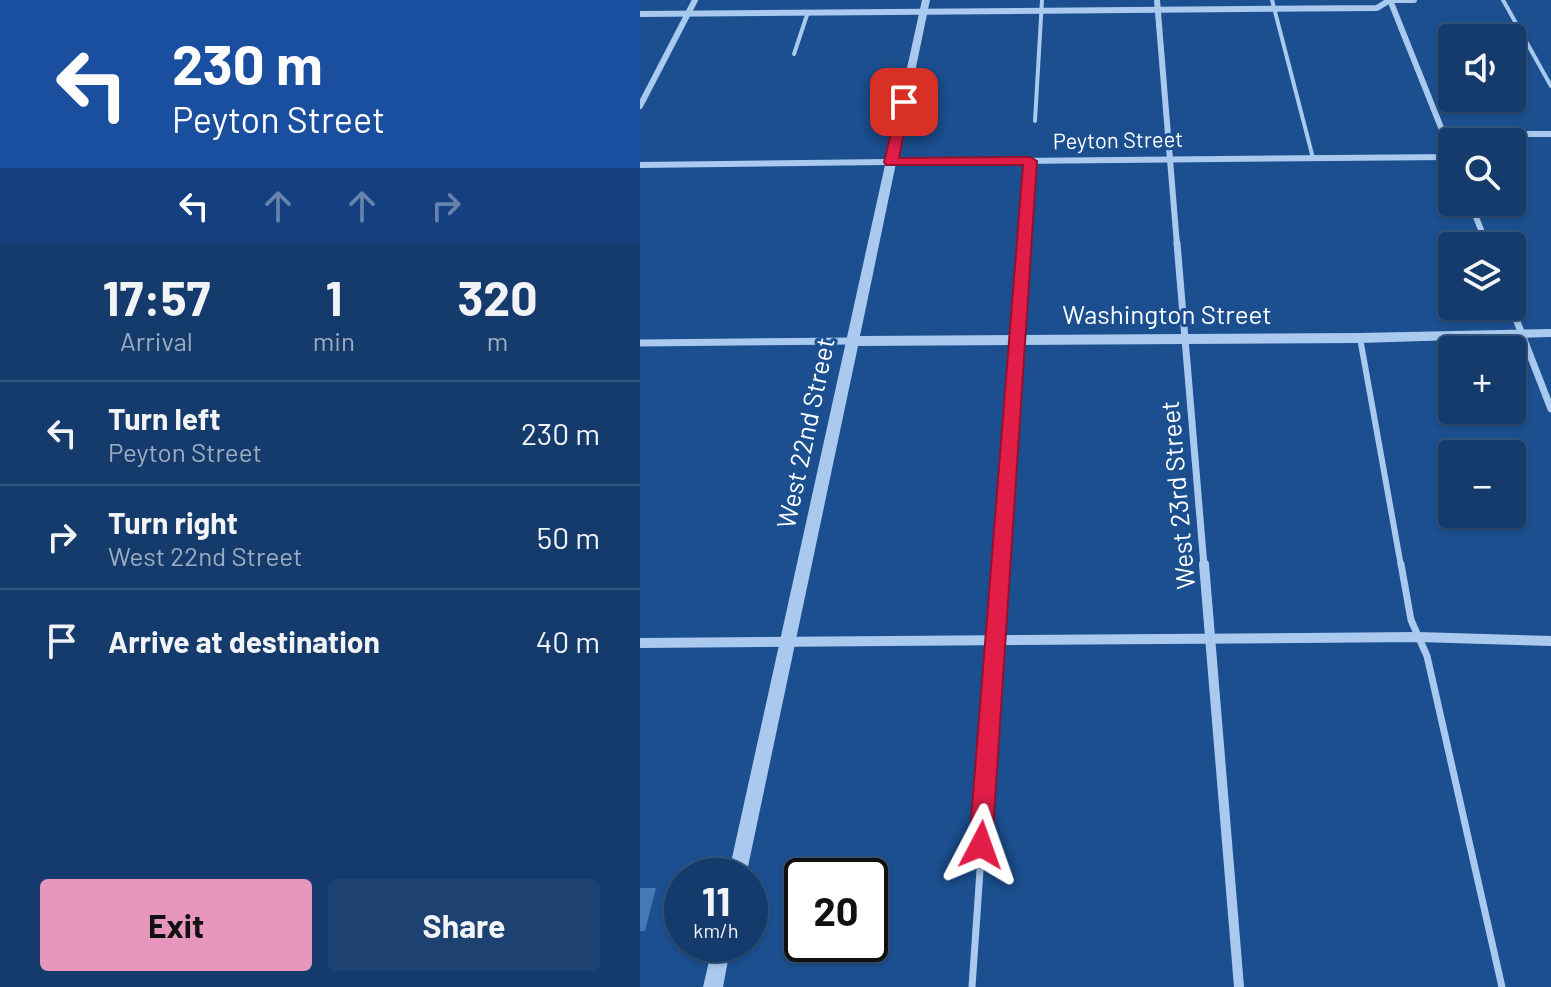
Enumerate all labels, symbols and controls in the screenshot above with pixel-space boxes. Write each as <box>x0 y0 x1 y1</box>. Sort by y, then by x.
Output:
map controls <box>1438 24 1526 528</box>
button: sound <box>1438 24 1526 112</box>
text: 230 m <box>172 29 323 96</box>
icon: left <box>40 32 144 136</box>
pin <box>870 68 938 136</box>
icon: arrive <box>882 80 926 124</box>
text: Peyton Street <box>172 97 385 140</box>
street label: Peyton Street <box>1053 125 1183 153</box>
button: search <box>1438 128 1526 216</box>
icon: left <box>172 184 216 228</box>
icon: ahead <box>256 184 300 228</box>
icon: ahead <box>340 184 384 228</box>
icon: right <box>424 184 468 228</box>
button: layers <box>1438 232 1526 320</box>
text: 17:57 <box>102 268 210 326</box>
text: 1 <box>325 268 342 326</box>
text: 320 <box>457 268 538 326</box>
street label: Washington Street <box>1062 298 1272 329</box>
text: Arrival <box>120 325 193 356</box>
text: min <box>313 325 355 356</box>
text: m <box>487 325 508 356</box>
street label: West 22nd Street <box>769 334 840 531</box>
button: + <box>1438 336 1526 424</box>
text: Turn left <box>108 400 221 436</box>
street label: West 23rd Street <box>1153 400 1200 591</box>
icon: left <box>40 411 84 455</box>
text: 230 m <box>521 415 600 451</box>
text: Peyton Street <box>108 436 262 467</box>
button: − <box>1438 440 1526 528</box>
text: Turn right <box>108 504 238 540</box>
icon: right <box>40 515 84 559</box>
text: 50 m <box>537 519 600 555</box>
text: West 22nd Street <box>108 540 302 571</box>
icon: arrive <box>40 619 84 663</box>
text: Arrive at destination <box>108 623 380 659</box>
text: 40 m <box>536 623 600 659</box>
position arrow <box>939 803 1023 887</box>
speed limit sign: 20 <box>784 858 888 962</box>
text: 11 <box>702 876 730 924</box>
button: Exit <box>40 879 312 971</box>
button: Share <box>328 879 600 971</box>
text: km/h <box>693 918 739 942</box>

